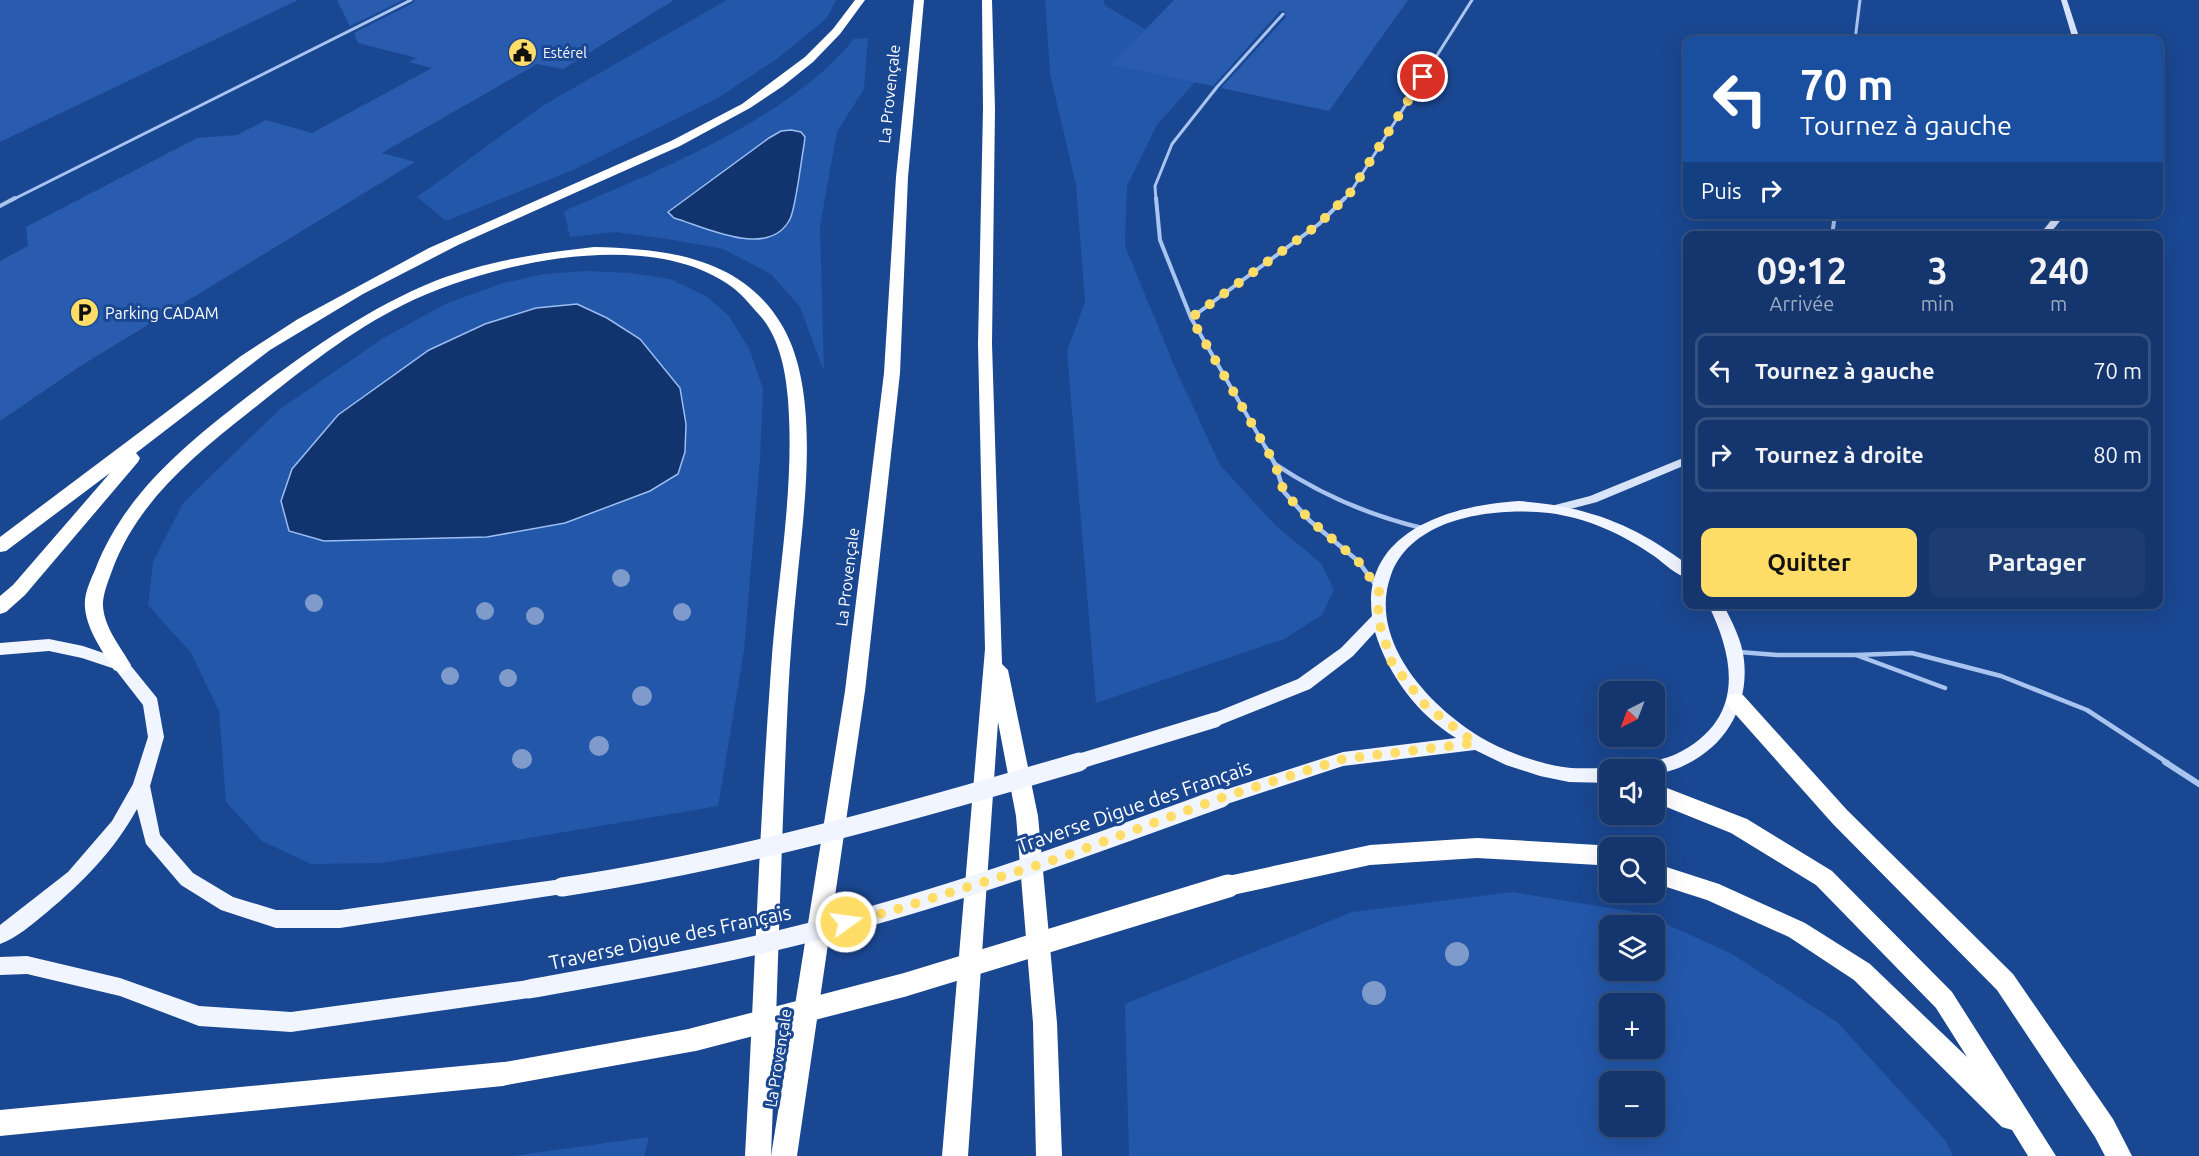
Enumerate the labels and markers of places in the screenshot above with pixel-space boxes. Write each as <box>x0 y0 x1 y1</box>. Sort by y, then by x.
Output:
public building icon: Estérel <box>506 37 538 69</box>
place label: Estérel <box>543 45 587 61</box>
pin <box>1397 51 1448 102</box>
parking icon: Parking CADAM <box>68 297 100 329</box>
place label: Parking CADAM <box>105 304 219 322</box>

